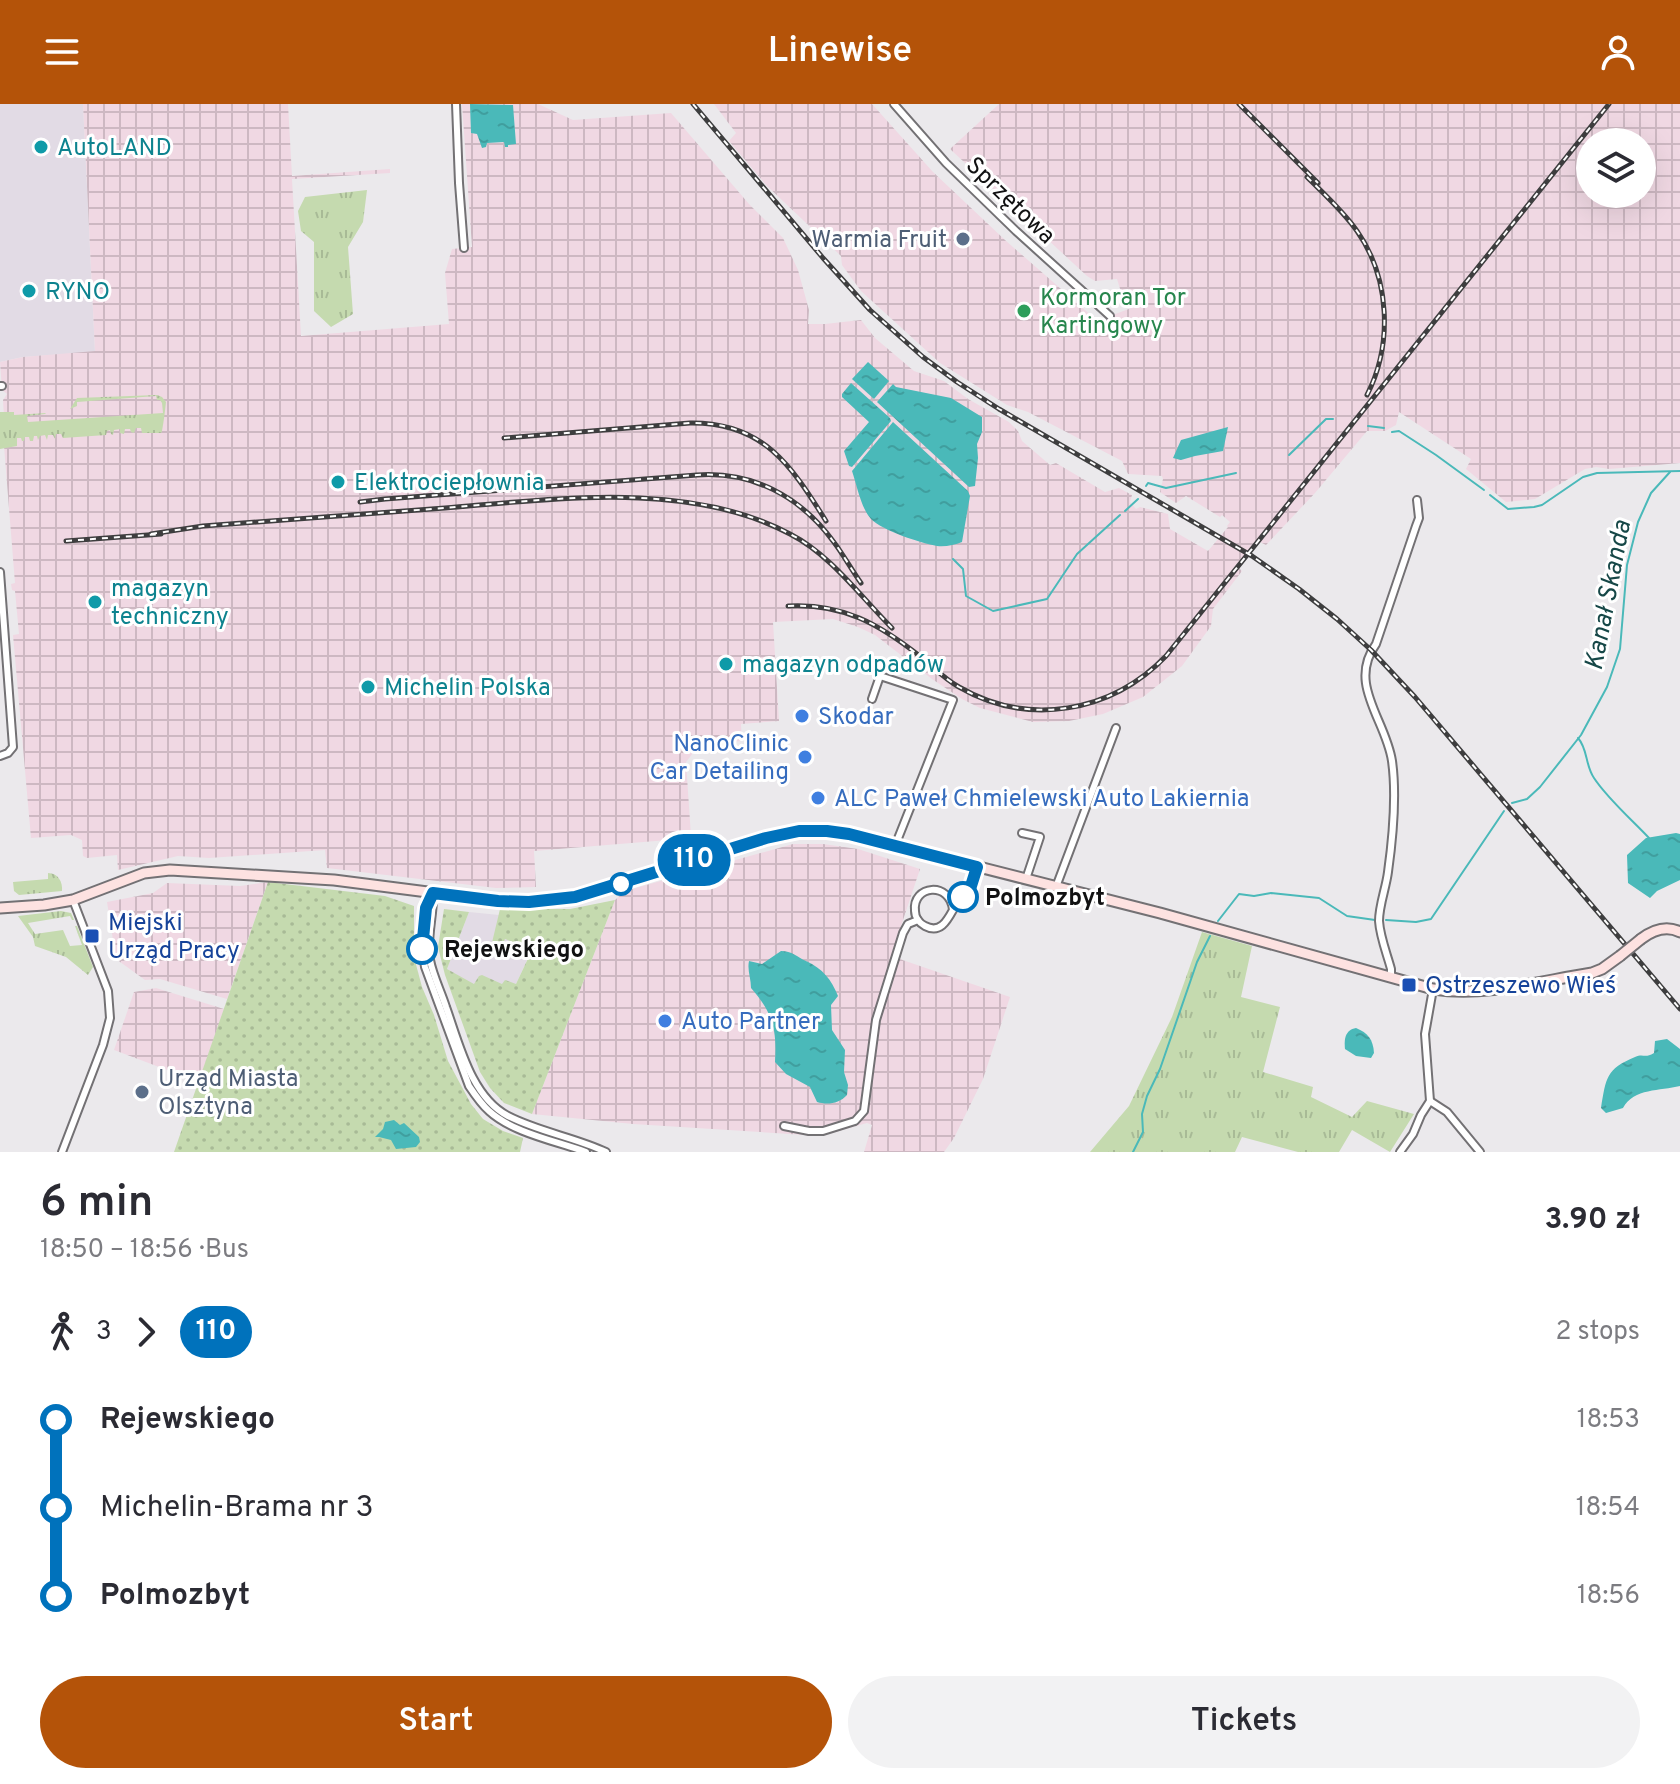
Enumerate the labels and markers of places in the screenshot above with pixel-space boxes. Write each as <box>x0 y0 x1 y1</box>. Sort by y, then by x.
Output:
place label: AutoLAND <box>57 134 172 164</box>
marker: AutoLAND <box>32 138 50 156</box>
place label: Warmia Fruit <box>811 226 947 256</box>
marker: Warmia Fruit <box>954 230 972 248</box>
place label: RYNO <box>45 278 110 308</box>
marker: RYNO <box>20 282 38 300</box>
place label: Kormoran Tor Kartingowy <box>1040 284 1186 342</box>
marker: Kormoran Tor Kartingowy <box>1015 302 1033 320</box>
place label: Elektrociepłownia <box>354 469 544 499</box>
marker: Elektrociepłownia <box>329 473 347 491</box>
place label: magazyn techniczny <box>111 575 229 633</box>
marker: magazyn techniczny <box>86 593 104 611</box>
place label: magazyn odpadów <box>742 651 944 681</box>
marker: magazyn odpadów <box>717 655 735 673</box>
place label: Michelin Polska <box>384 674 551 704</box>
marker: Michelin Polska <box>359 678 377 696</box>
place label: Skodar <box>818 703 894 733</box>
marker: Skodar <box>793 707 811 725</box>
place label: NanoClinic Car Detailing <box>649 730 789 788</box>
marker: NanoClinic Car Detailing <box>796 748 814 766</box>
place label: ALC Paweł Chmielewski Auto Lakiernia <box>834 785 1249 815</box>
marker: ALC Paweł Chmielewski Auto Lakiernia <box>809 789 827 807</box>
unlabelled marker <box>610 873 632 895</box>
marker: Polmozbyt <box>948 882 978 912</box>
place label: Polmozbyt <box>985 884 1105 914</box>
place label: Miejski Urząd Pracy <box>108 909 240 967</box>
marker: Miejski Urząd Pracy <box>83 927 101 945</box>
marker: Rejewskiego <box>407 934 437 964</box>
place label: Rejewskiego <box>444 936 584 966</box>
place label: Ostrzeszewo Wieś <box>1425 972 1616 1002</box>
marker: Ostrzeszewo Wieś <box>1400 976 1418 994</box>
place label: Auto Partner <box>681 1008 820 1038</box>
marker: Auto Partner <box>656 1012 674 1030</box>
place label: Urząd Miasta Olsztyna <box>158 1065 298 1123</box>
marker: Urząd Miasta Olsztyna <box>133 1083 151 1101</box>

